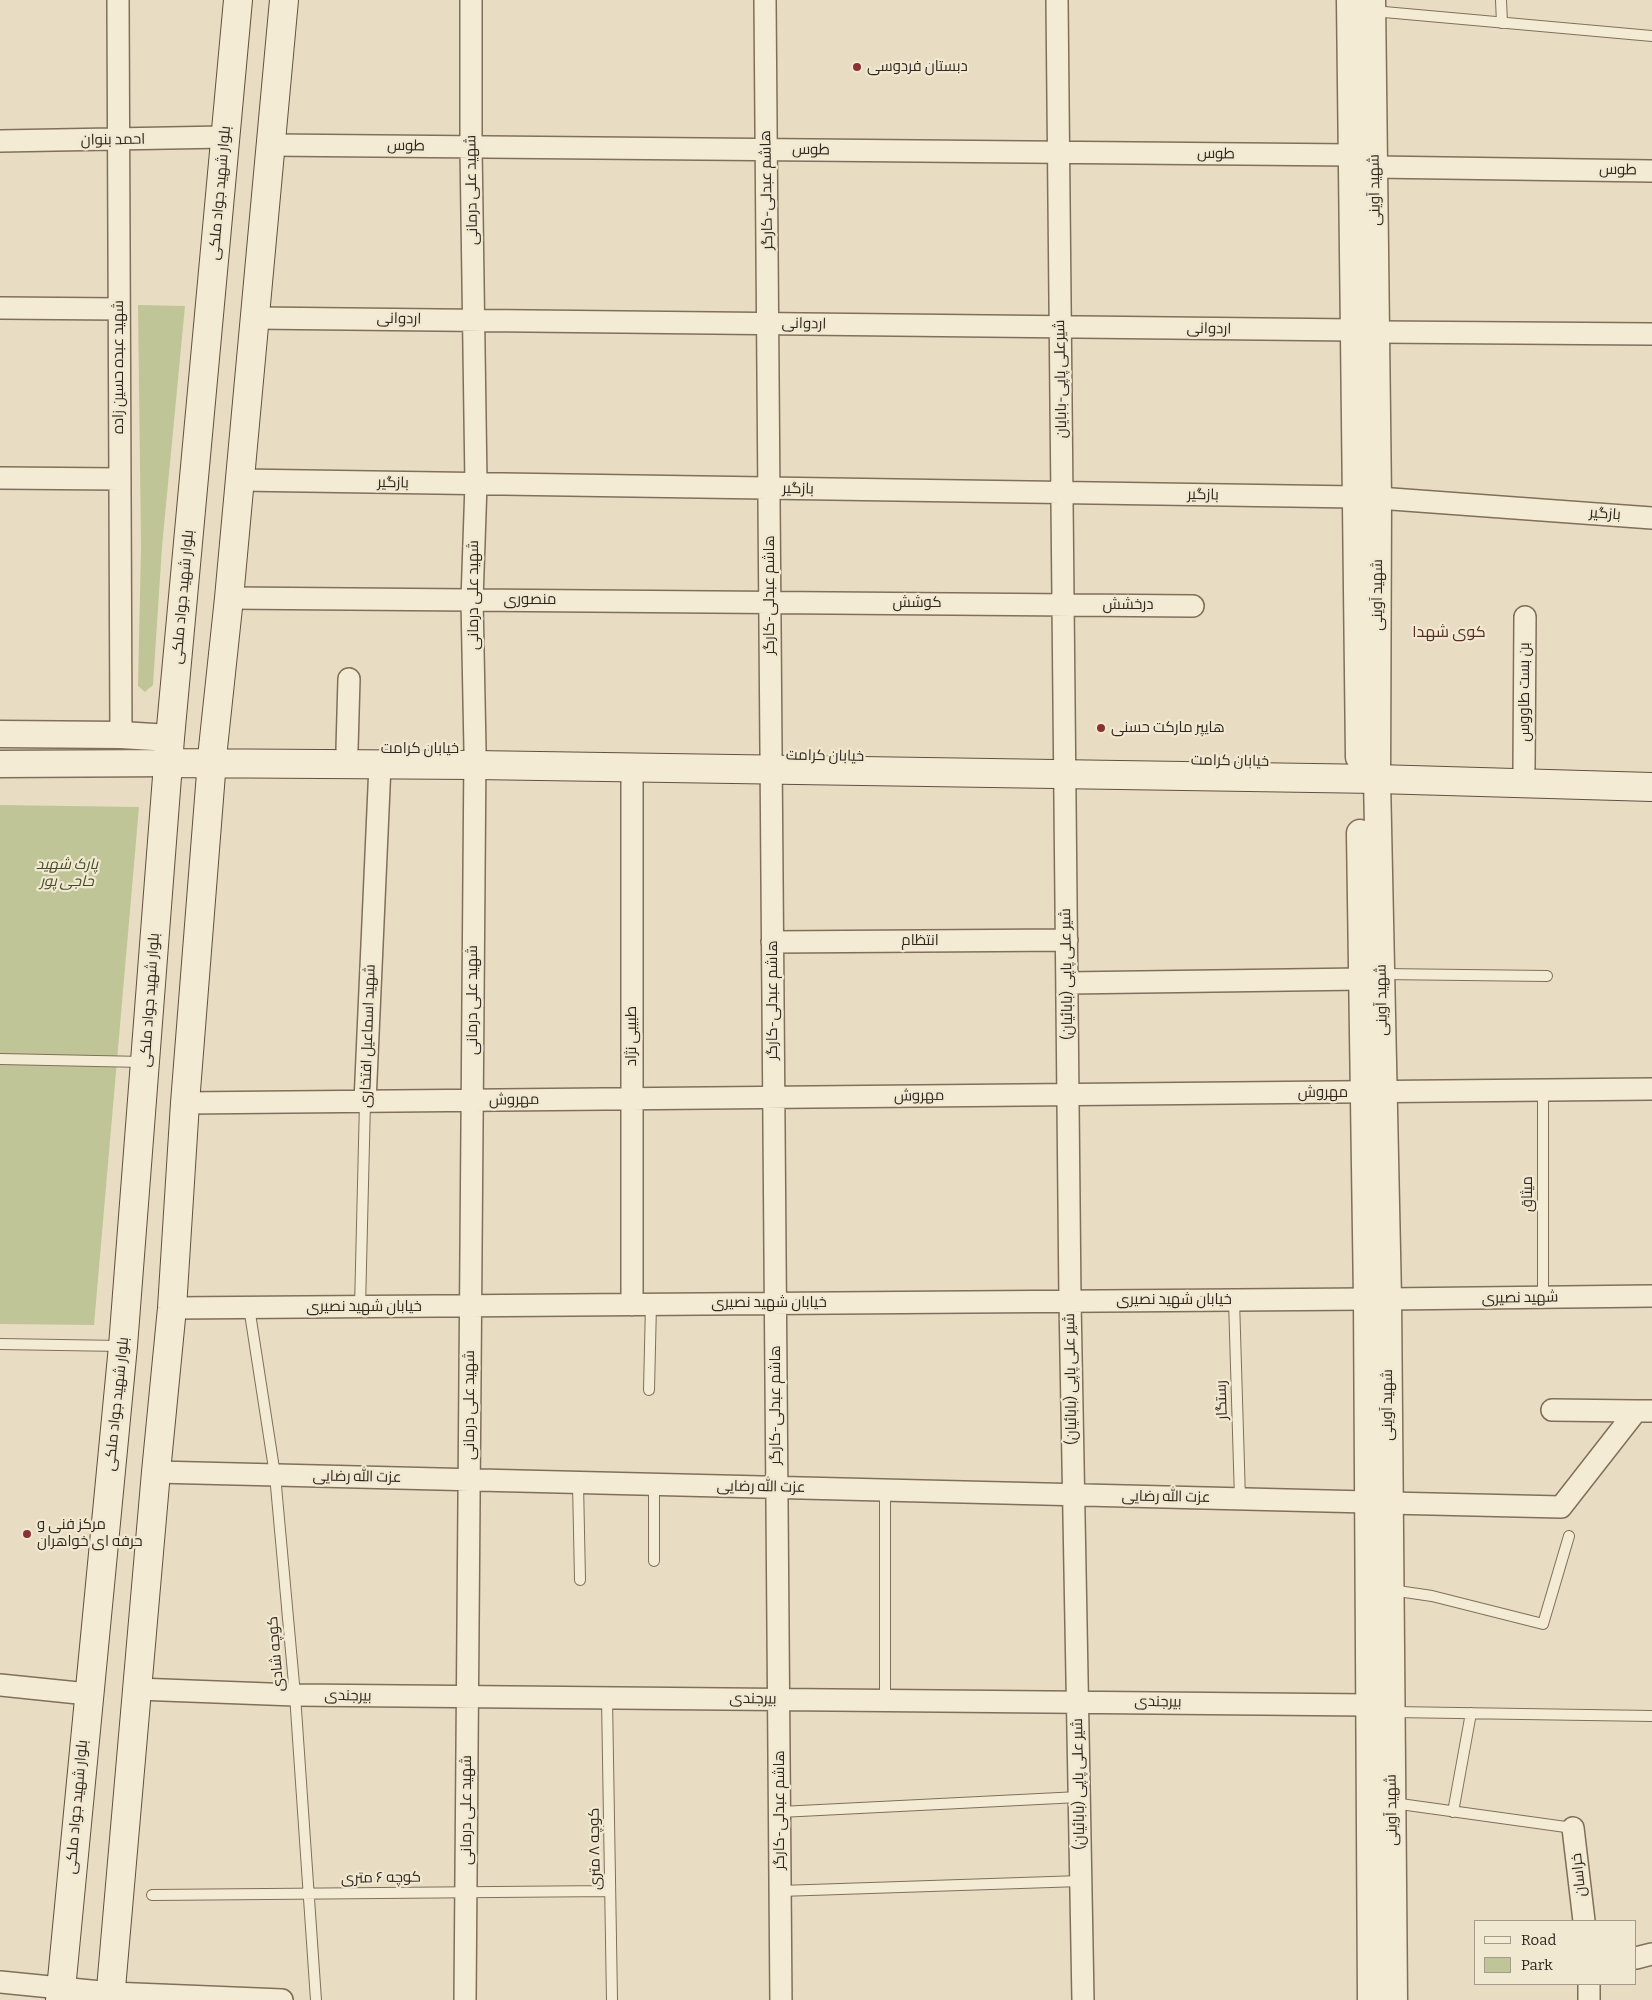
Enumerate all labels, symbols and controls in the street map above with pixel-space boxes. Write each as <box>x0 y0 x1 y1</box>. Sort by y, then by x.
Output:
place label: دبستان فردوسی <box>867 58 968 76</box>
marker: دبستان فردوسی <box>851 61 863 73</box>
street label: بلوار شهید جواد ملکی <box>205 125 235 261</box>
street label: احمد بنوان <box>81 130 145 150</box>
street label: هاشم عبدلی-کارگر <box>757 130 777 250</box>
street label: شهید علی درمانی <box>462 135 482 245</box>
street label: طوس <box>387 137 425 155</box>
street label: طوس <box>792 141 830 159</box>
street label: طوس <box>1197 145 1235 163</box>
street label: شهید آوینی <box>1365 154 1385 226</box>
street label: طوس <box>1599 161 1637 179</box>
street label: شهید عبده حسین زاده <box>110 300 128 434</box>
street label: اردوانی <box>376 310 422 328</box>
street label: اردوانی <box>781 315 827 333</box>
street label: شیرعلی پاپی-بابایان <box>1051 319 1071 439</box>
street label: اردوانی <box>1186 320 1232 338</box>
street label: بازگیر <box>377 474 409 492</box>
street label: بازگیر <box>782 480 814 498</box>
street label: بازگیر <box>1187 486 1219 504</box>
street label: بازگیر <box>1589 504 1621 524</box>
street label: بلوار شهید جواد ملکی <box>168 529 198 665</box>
street label: هاشم عبدلی-کارگر <box>761 535 779 655</box>
street label: شهید علی درمانی <box>465 540 483 650</box>
street label: شهید آوینی <box>1369 559 1387 631</box>
street label: منصوری <box>504 591 556 609</box>
street label: کوشش <box>892 594 942 612</box>
street label: درخشش <box>1102 596 1154 614</box>
district label: کوی شهدا <box>1412 623 1486 643</box>
street label: بن بست طاووس <box>1516 642 1534 742</box>
place label: هایپر مارکت حسنی <box>1111 719 1225 737</box>
marker: هایپر مارکت حسنی <box>1095 722 1107 734</box>
street label: خیابان کرامت <box>381 740 459 758</box>
street label: خیابان کرامت <box>786 746 864 766</box>
street label: خیابان کرامت <box>1191 751 1269 771</box>
park label: پارک شهید حاجی پور <box>36 856 98 891</box>
street label: شیر علی پاپی (بابائیان) <box>1057 908 1077 1040</box>
street label: بلوار شهید جواد ملکی <box>136 932 164 1068</box>
street label: انتظام <box>901 932 939 950</box>
street label: هاشم عبدلی-کارگر <box>764 940 782 1060</box>
street label: شهید علی درمانی <box>464 945 482 1055</box>
street label: شهید اسماعیل افتخاری <box>356 964 380 1108</box>
street label: شهید آوینی <box>1372 964 1392 1036</box>
street label: طبیبی نژاد <box>623 1006 641 1066</box>
street label: مهروش <box>1298 1084 1348 1102</box>
street label: مهروش <box>894 1087 944 1105</box>
street label: مهروش <box>489 1091 539 1109</box>
street label: میثاق <box>1519 1176 1537 1212</box>
street label: شهید نصیری <box>1481 1288 1559 1308</box>
street label: خیابان شهید نصیری <box>1116 1291 1232 1309</box>
street label: خیابان شهید نصیری <box>711 1294 827 1312</box>
street label: خیابان شهید نصیری <box>306 1298 422 1316</box>
street label: شیر علی پاپی (بابائیان) <box>1061 1313 1081 1445</box>
street label: بلوار شهید جواد ملکی <box>101 1336 133 1472</box>
street label: هاشم عبدلی-کارگر <box>767 1345 785 1465</box>
street label: شهید علی درمانی <box>461 1350 479 1460</box>
street label: شهید آوینی <box>1379 1369 1397 1441</box>
street label: رستگار <box>1212 1380 1232 1420</box>
street label: عزت الله رضایی <box>312 1467 402 1487</box>
street label: عزت الله رضایی <box>716 1477 806 1497</box>
street label: عزت الله رضایی <box>1121 1487 1211 1507</box>
place label: مرکز فنی و حرفه ای خواهران <box>37 1516 143 1551</box>
marker: مرکز فنی و حرفه ای خواهران <box>21 1528 33 1540</box>
street label: کوچه شادی <box>264 1616 288 1692</box>
street label: بیرجندی <box>324 1687 372 1705</box>
street label: بیرجندی <box>729 1690 777 1708</box>
street label: بیرجندی <box>1134 1693 1182 1711</box>
street label: شیر علی پاپی (بابائیان) <box>1069 1718 1089 1850</box>
street label: بلوار شهید جواد ملکی <box>62 1739 92 1875</box>
street label: هاشم عبدلی-کارگر <box>771 1750 789 1870</box>
street label: شهید علی درمانی <box>458 1755 476 1865</box>
street label: شهید آوینی <box>1382 1774 1402 1846</box>
street label: کوچه ۸ متری <box>585 1808 605 1890</box>
street label: خراسان <box>1568 1852 1590 1898</box>
street label: کوچه ۶ متری <box>341 1868 421 1888</box>
legend <box>1474 1920 1637 1985</box>
text: Road <box>1521 1931 1556 1949</box>
text: Park <box>1521 1956 1553 1974</box>

